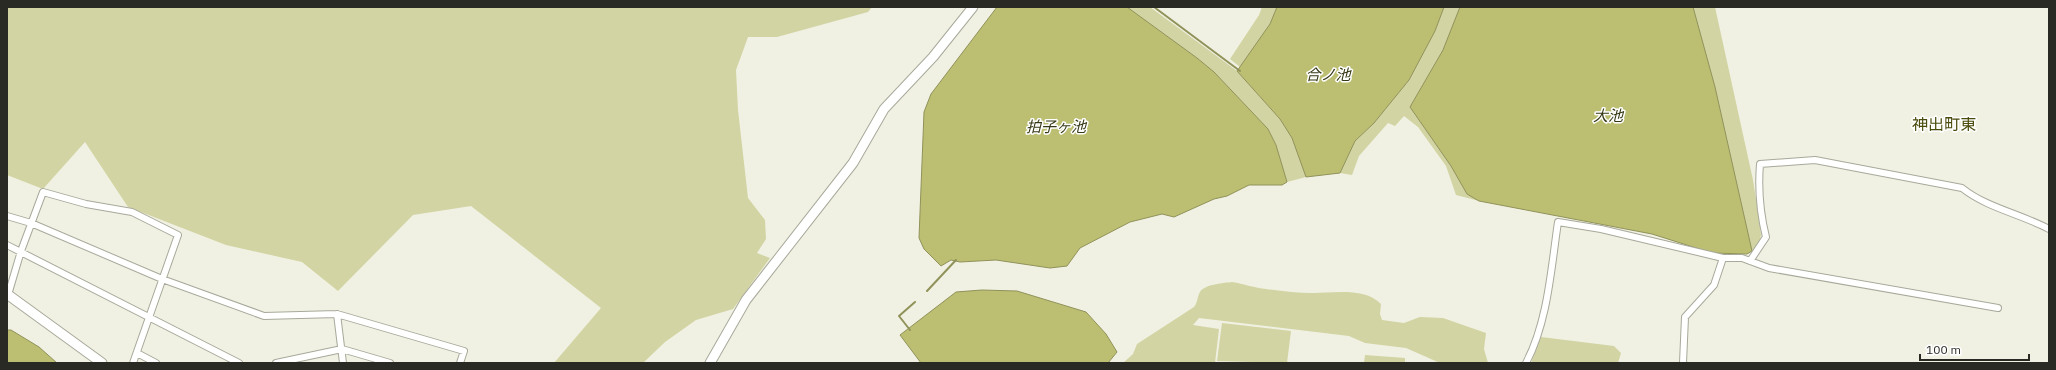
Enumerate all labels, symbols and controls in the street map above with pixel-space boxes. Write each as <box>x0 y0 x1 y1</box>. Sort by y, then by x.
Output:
water label: 合ノ池 <box>1305 65 1352 84</box>
water label: 大池 <box>1593 106 1625 125</box>
district label: 神出町東 <box>1912 114 1976 134</box>
water label: 拍子ヶ池 <box>1026 117 1088 136</box>
scale bar <box>1920 336 2029 362</box>
text: 100 m <box>1926 342 1961 357</box>

